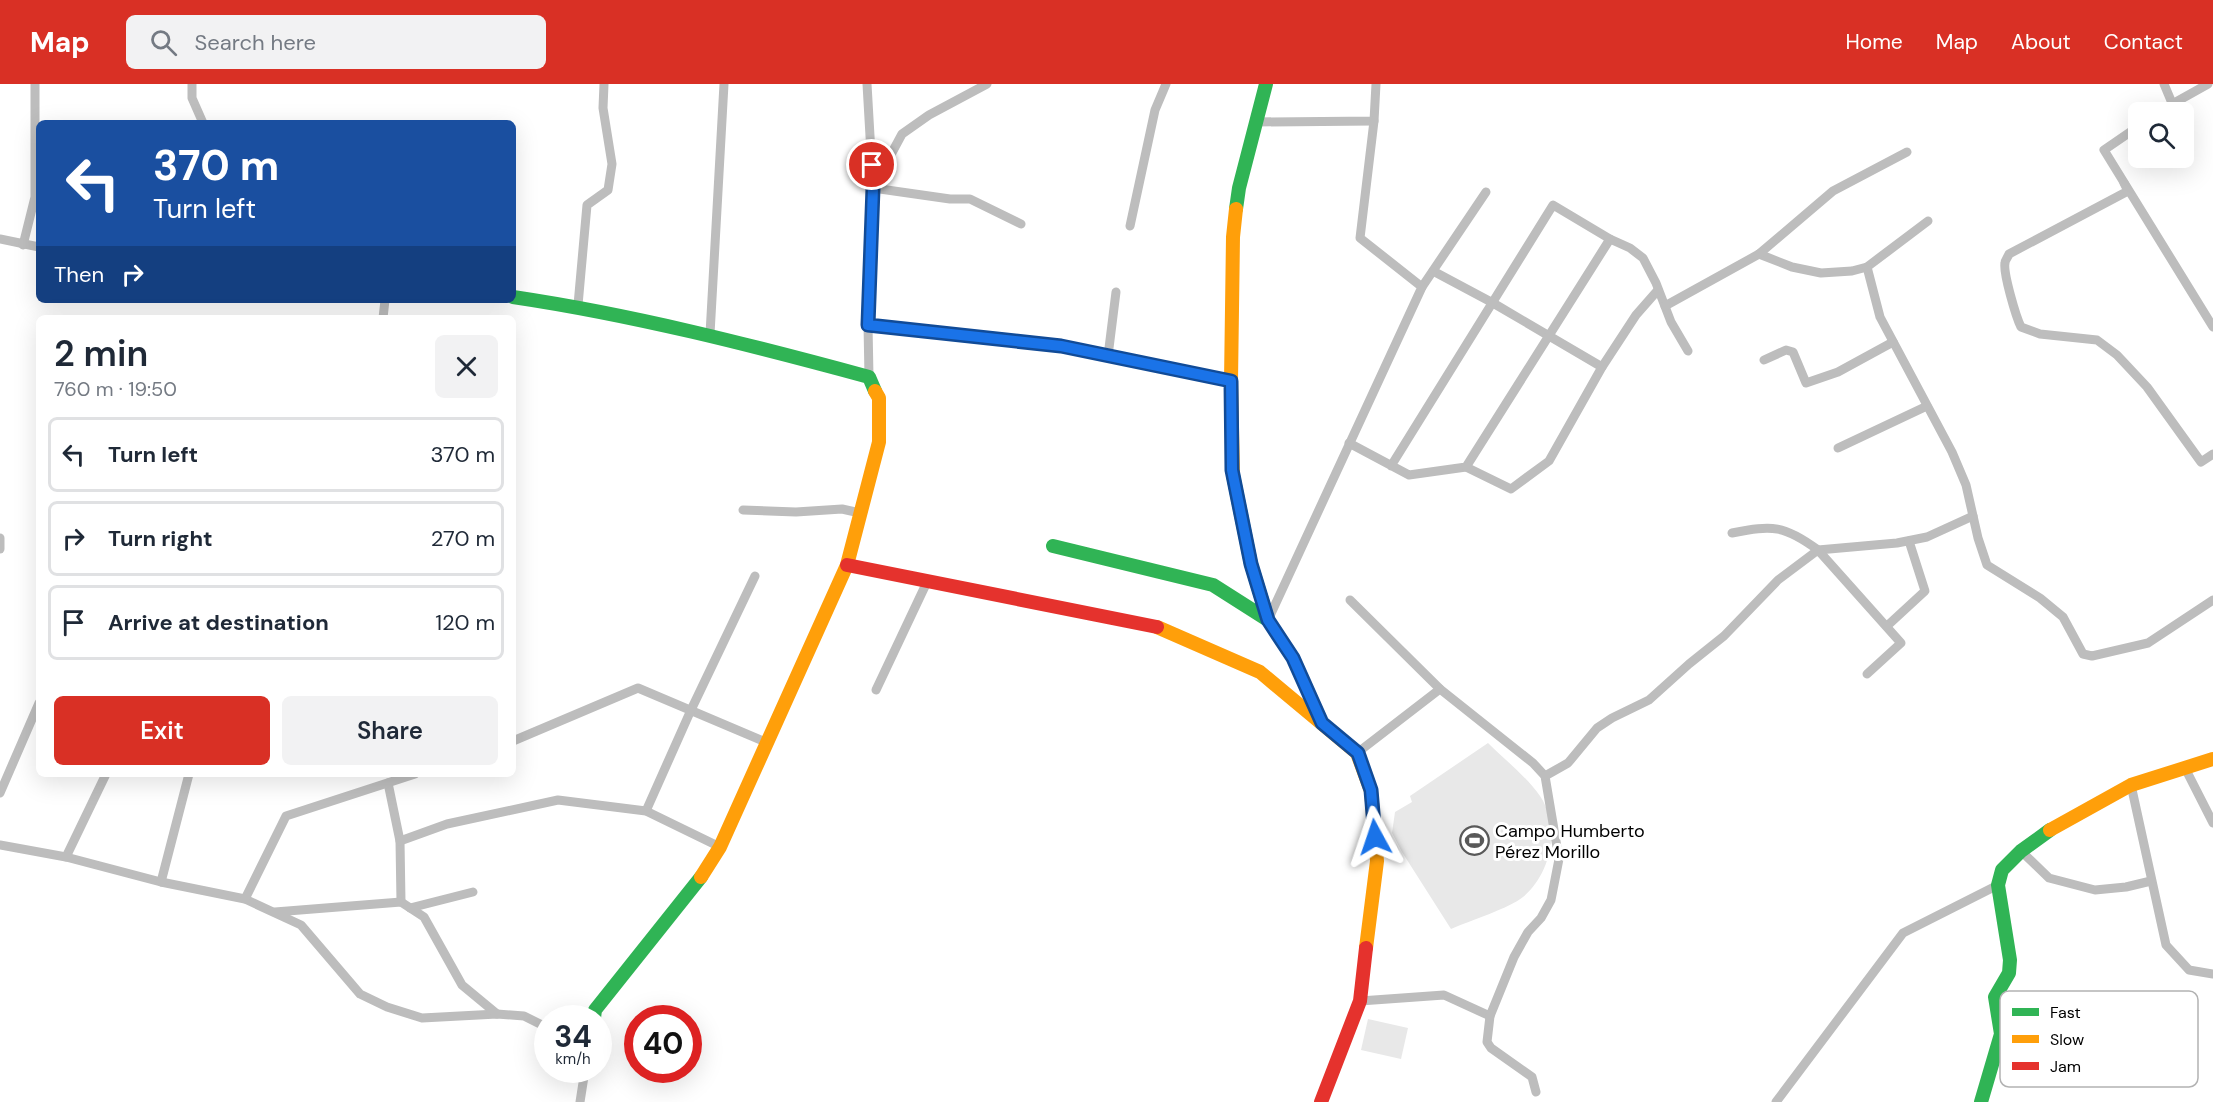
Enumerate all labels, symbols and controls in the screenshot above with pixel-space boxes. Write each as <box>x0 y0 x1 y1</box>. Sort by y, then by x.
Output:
search box <box>126 15 546 69</box>
text: Map <box>30 24 90 61</box>
icon: search <box>147 26 180 59</box>
text: Search here <box>195 28 316 57</box>
text: Home <box>1845 28 1903 56</box>
text: Map <box>1936 28 1978 56</box>
text: About <box>2011 28 2071 56</box>
text: Contact <box>2104 28 2183 56</box>
map controls <box>2128 102 2194 168</box>
button: search <box>2128 102 2194 168</box>
text: 370 m <box>153 138 279 193</box>
pin <box>846 139 897 190</box>
icon: left <box>54 144 132 222</box>
icon: arrive <box>855 148 888 181</box>
text: Turn left <box>153 191 256 226</box>
icon: right <box>116 258 149 291</box>
text: Then <box>54 260 104 289</box>
text: 2 min <box>54 330 148 377</box>
button: close <box>435 335 498 398</box>
text: 760 m · 19:50 <box>54 376 177 402</box>
icon: left <box>57 438 90 471</box>
text: Turn left <box>108 440 198 469</box>
text: 370 m <box>430 440 495 469</box>
icon: right <box>57 522 90 555</box>
text: Turn right <box>108 524 213 553</box>
text: 270 m <box>431 524 495 553</box>
icon: arrive <box>57 606 90 639</box>
text: Arrive at destination <box>108 608 329 637</box>
text: 120 m <box>435 608 495 637</box>
button: Exit <box>54 696 270 765</box>
button: Share <box>282 696 498 765</box>
position arrow <box>1343 805 1407 869</box>
place label: Campo Humberto Pérez Morillo <box>1495 819 1645 864</box>
sports icon: Campo Humberto Pérez Morillo <box>1458 825 1490 857</box>
legend <box>2000 991 2198 1087</box>
text: Fast <box>2050 1002 2081 1023</box>
speed limit sign: 40 <box>624 1005 702 1083</box>
text: 34 <box>554 1017 592 1056</box>
text: Slow <box>2050 1029 2084 1050</box>
text: km/h <box>555 1049 591 1069</box>
text: Jam <box>2050 1056 2081 1077</box>

